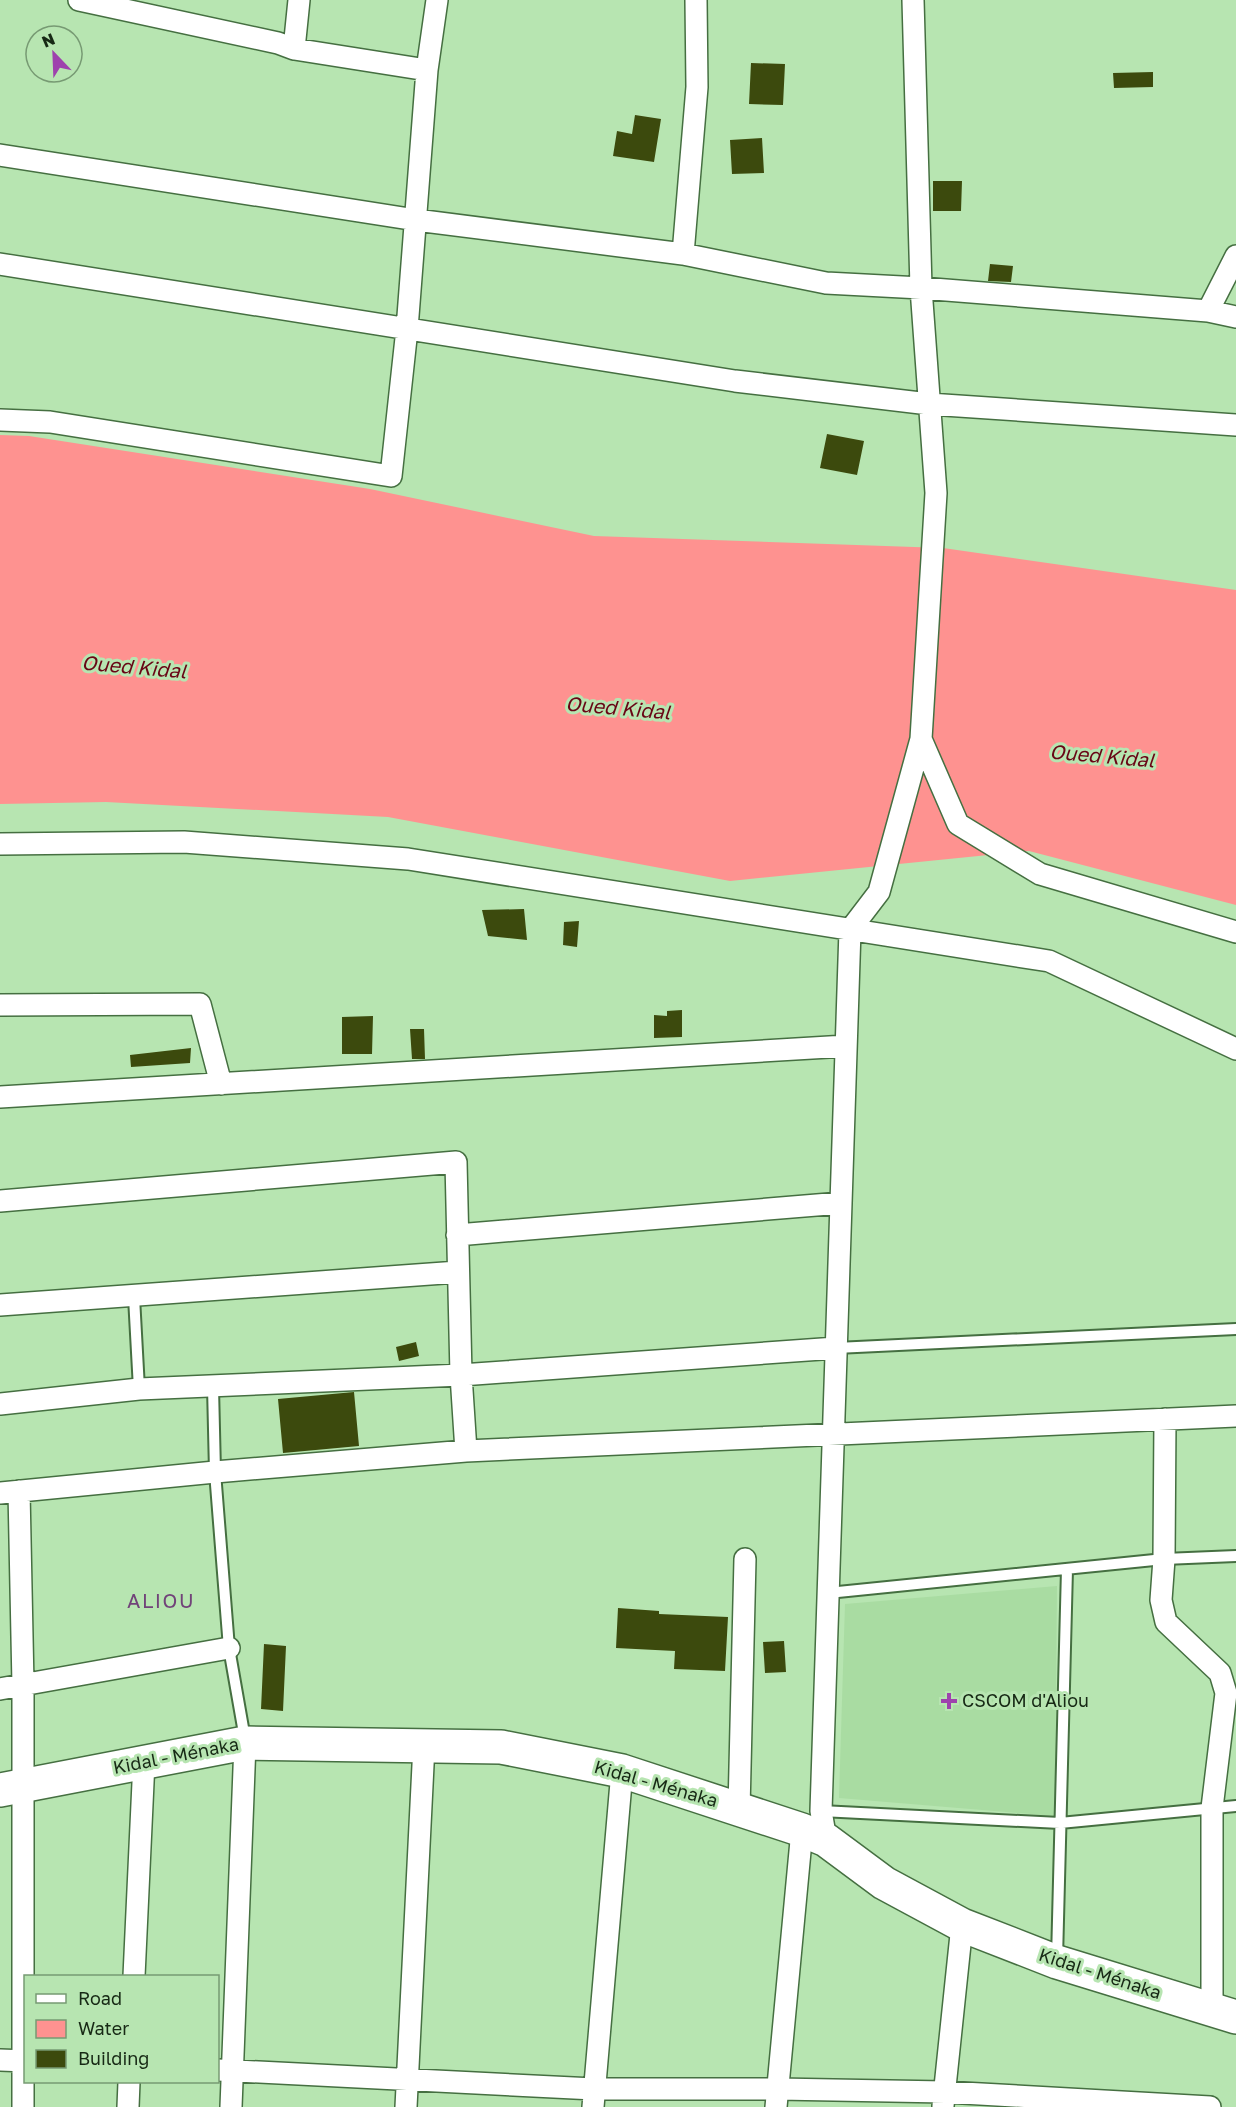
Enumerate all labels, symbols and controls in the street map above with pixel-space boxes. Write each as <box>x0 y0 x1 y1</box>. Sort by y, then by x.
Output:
north arrow <box>24 24 84 84</box>
text: N <box>39 29 58 52</box>
water label: Oued Kidal <box>81 649 188 683</box>
water label: Oued Kidal <box>565 690 672 724</box>
water label: Oued Kidal <box>1049 738 1156 772</box>
district label: ALIOU <box>127 1588 195 1612</box>
place label: CSCOM d'Aliou <box>962 1689 1089 1711</box>
marker: CSCOM d'Aliou <box>940 1692 958 1710</box>
street label: Kidal - Ménaka <box>111 1732 240 1778</box>
street label: Kidal - Ménaka <box>592 1755 721 1811</box>
street label: Kidal - Ménaka <box>1036 1943 1164 2003</box>
legend <box>24 1975 219 2083</box>
text: Road <box>78 1987 122 2009</box>
text: Water <box>78 2017 129 2039</box>
text: Building <box>78 2047 149 2069</box>

